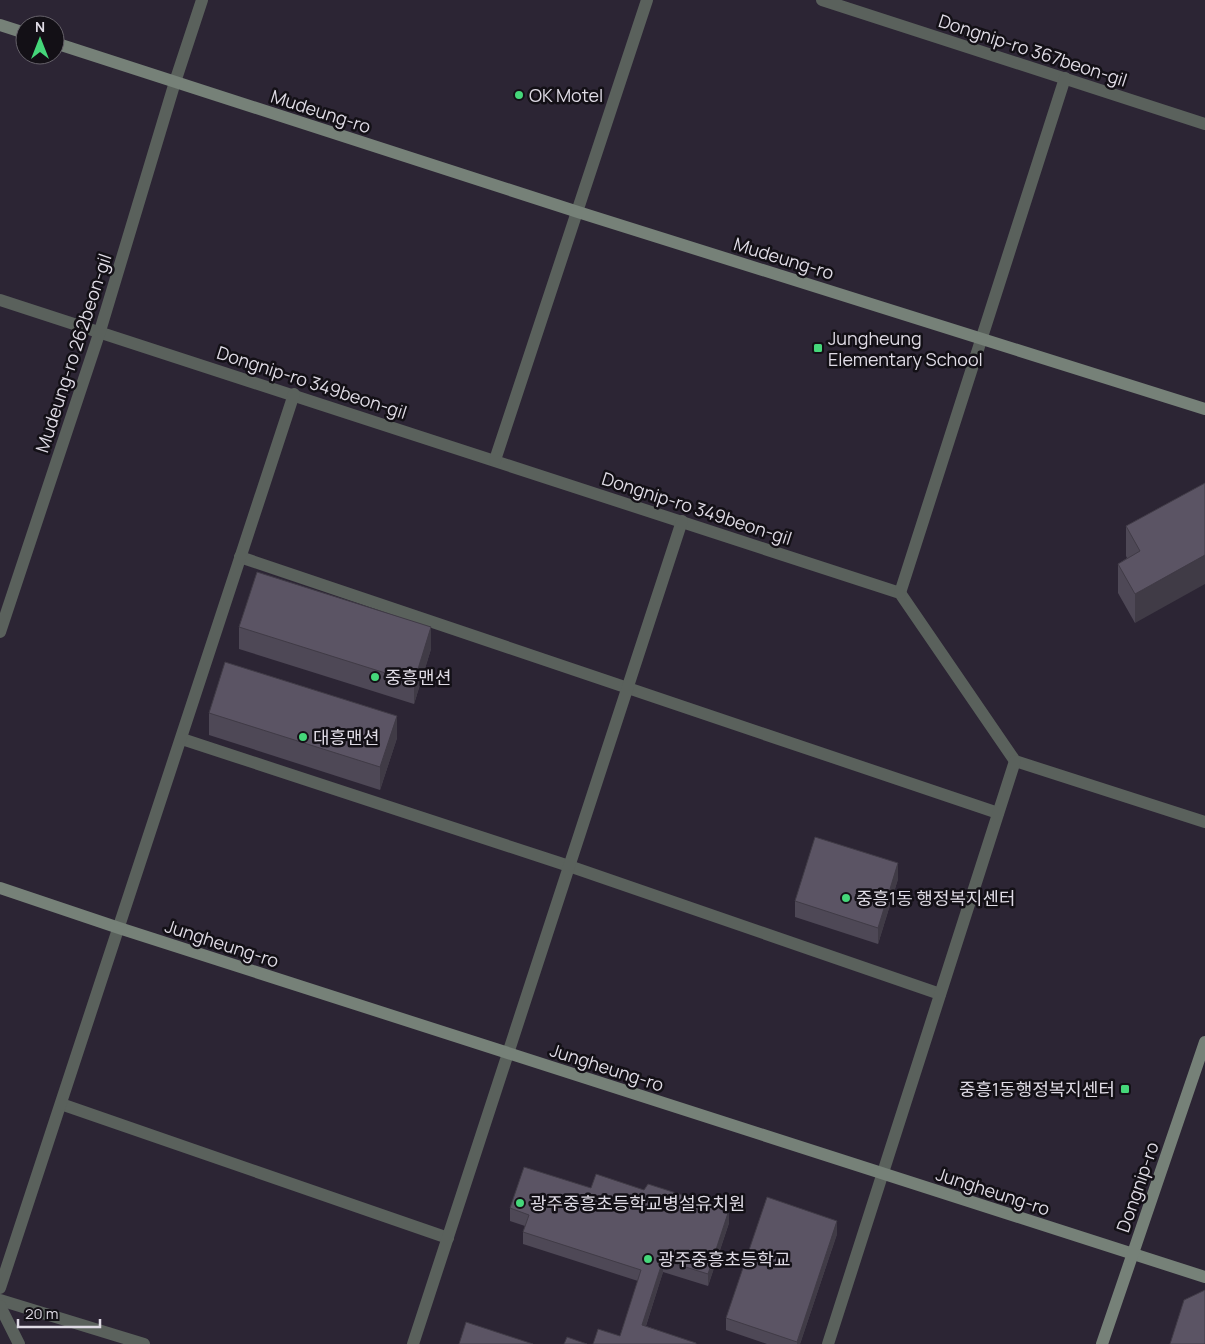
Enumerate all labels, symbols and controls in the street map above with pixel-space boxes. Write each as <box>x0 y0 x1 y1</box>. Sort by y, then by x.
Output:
street label: Dongnip-ro 367beon-gil <box>936 8 1130 92</box>
north arrow <box>15 15 65 65</box>
text: N <box>35 17 45 36</box>
place label: OK Motel <box>529 83 603 107</box>
street label: Mudeung-ro <box>268 84 374 138</box>
marker: OK Motel <box>513 89 525 101</box>
street label: Mudeung-ro <box>731 231 837 285</box>
street label: Mudeung-ro 262beon-gil <box>29 250 117 456</box>
place label: Jungheung Elementary School <box>828 326 983 371</box>
street label: Dongnip-ro 349beon-gil <box>214 340 410 424</box>
marker: Jungheung Elementary School <box>812 342 824 354</box>
street label: Dongnip-ro 349beon-gil <box>599 466 795 550</box>
place label: 중흥맨션 <box>385 665 451 689</box>
marker: 중흥맨션 <box>369 671 381 683</box>
place label: 대흥맨션 <box>313 725 379 749</box>
marker: 대흥맨션 <box>297 731 309 743</box>
place label: 중흥1동 행정복지센터 <box>856 886 1016 910</box>
marker: 중흥1동 행정복지센터 <box>840 892 852 904</box>
street label: Jungheung-ro <box>162 913 282 973</box>
street label: Jungheung-ro <box>547 1037 667 1097</box>
place label: 중흥1동행정복지센터 <box>959 1077 1115 1101</box>
marker: 중흥1동행정복지센터 <box>1119 1083 1131 1095</box>
street label: Dongnip-ro <box>1110 1139 1164 1235</box>
street label: Jungheung-ro <box>933 1161 1053 1221</box>
place label: 광주중흥초등학교병설유치원 <box>530 1191 745 1215</box>
marker: 광주중흥초등학교병설유치원 <box>514 1197 526 1209</box>
place label: 광주중흥초등학교 <box>658 1247 790 1271</box>
marker: 광주중흥초등학교 <box>642 1253 654 1265</box>
scale bar <box>18 1296 100 1328</box>
text: 20 m <box>25 1303 58 1324</box>

